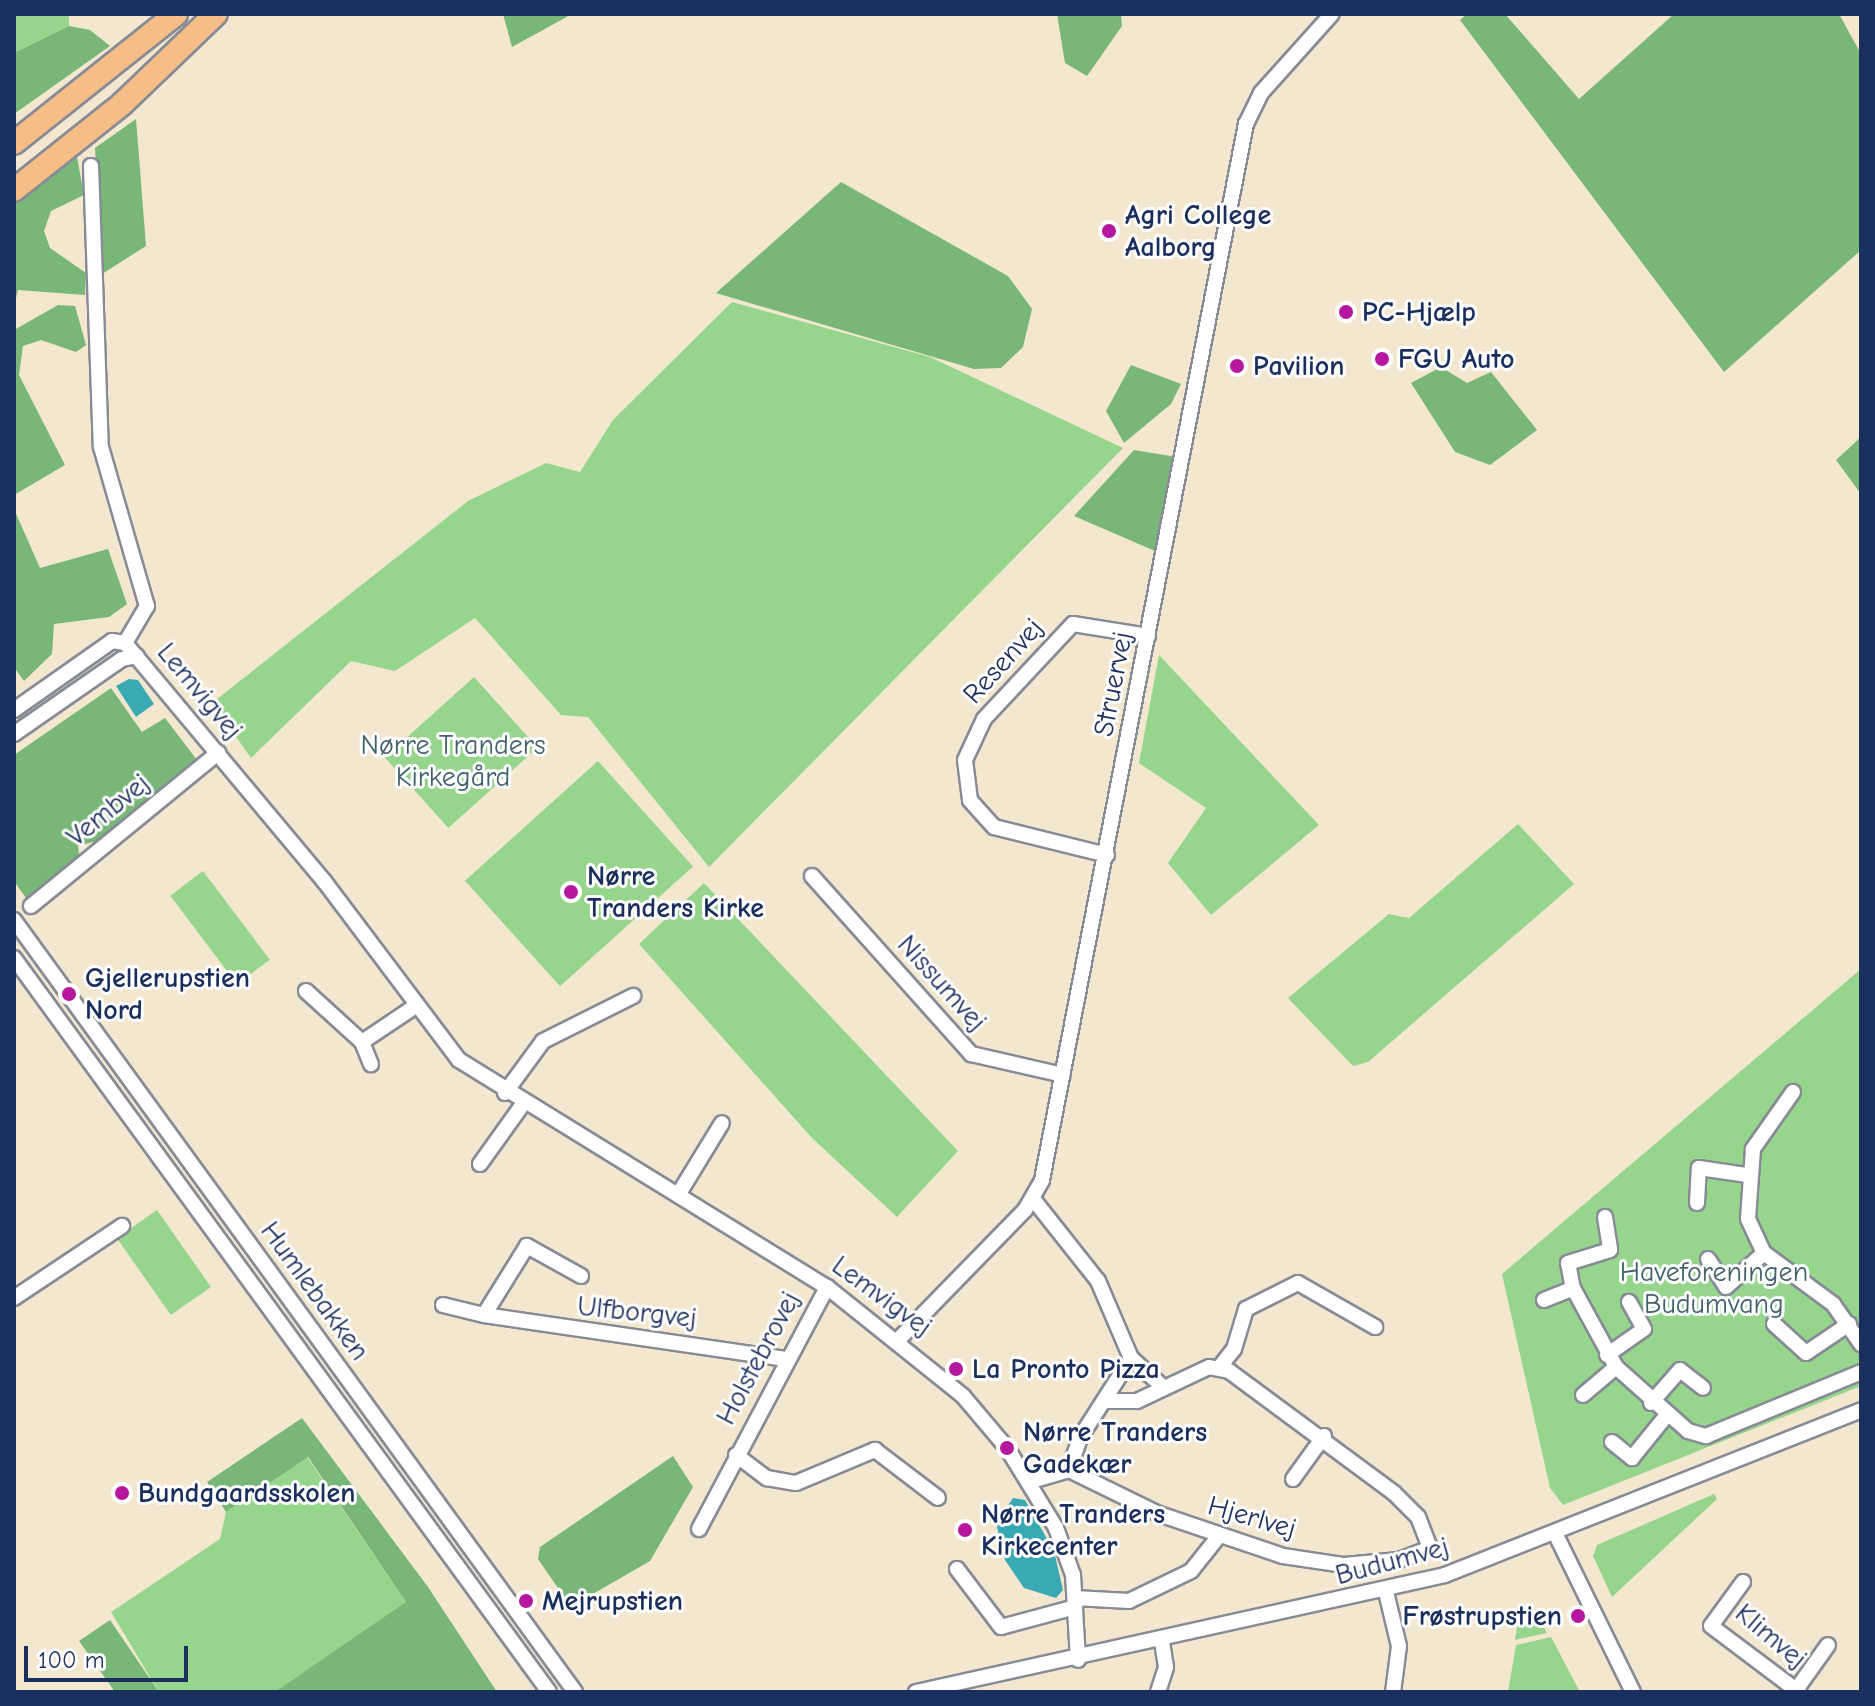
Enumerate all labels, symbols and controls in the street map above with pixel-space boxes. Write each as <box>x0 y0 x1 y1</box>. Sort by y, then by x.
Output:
place label: Agri College Aalborg <box>1125 198 1271 264</box>
marker: Agri College Aalborg <box>1100 222 1118 240</box>
place label: PC-Hjælp <box>1362 295 1476 329</box>
marker: PC-Hjælp <box>1337 303 1355 321</box>
place label: FGU Auto <box>1398 342 1515 376</box>
place label: Pavilion <box>1253 349 1345 383</box>
marker: FGU Auto <box>1373 350 1391 368</box>
marker: Pavilion <box>1228 357 1246 375</box>
street label: Resenvej <box>956 611 1050 711</box>
street label: Struervej <box>1086 629 1140 739</box>
street label: Lemvigvej <box>150 636 250 746</box>
park label: Nørre Tranders Kirkegård <box>360 728 546 794</box>
street label: Vembvej <box>60 766 156 854</box>
place label: Nørre Tranders Kirke <box>587 859 764 925</box>
marker: Nørre Tranders Kirke <box>562 883 580 901</box>
street label: Nissumvej <box>890 928 994 1038</box>
place label: Gjellerupstien Nord <box>85 961 250 1027</box>
marker: Gjellerupstien Nord <box>60 985 78 1003</box>
street label: Humlebakken <box>253 1215 377 1367</box>
street label: Lemvigvej <box>825 1248 939 1344</box>
park label: Haveforeningen Budumvang <box>1620 1255 1808 1321</box>
street label: Holstebrovej <box>709 1286 807 1430</box>
street label: Ulfborgvej <box>576 1289 698 1335</box>
place label: La Pronto Pizza <box>972 1352 1160 1386</box>
marker: La Pronto Pizza <box>947 1360 965 1378</box>
place label: Nørre Tranders Gadekær <box>1023 1415 1207 1481</box>
marker: Nørre Tranders Gadekær <box>998 1439 1016 1457</box>
place label: Bundgaardsskolen <box>138 1476 355 1510</box>
marker: Bundgaardsskolen <box>113 1484 131 1502</box>
street label: Hjerlvej <box>1204 1488 1300 1546</box>
place label: Nørre Tranders Kirkecenter <box>981 1497 1165 1563</box>
marker: Nørre Tranders Kirkecenter <box>956 1521 974 1539</box>
street label: Budumvej <box>1332 1530 1452 1592</box>
place label: Mejrupstien <box>542 1584 683 1618</box>
marker: Mejrupstien <box>517 1592 535 1610</box>
street label: Klimvej <box>1728 1596 1814 1676</box>
place label: Frøstrupstien <box>1403 1599 1562 1633</box>
marker: Frøstrupstien <box>1569 1607 1587 1625</box>
scale bar <box>28 1630 192 1680</box>
text: 100 m <box>38 1646 105 1674</box>

